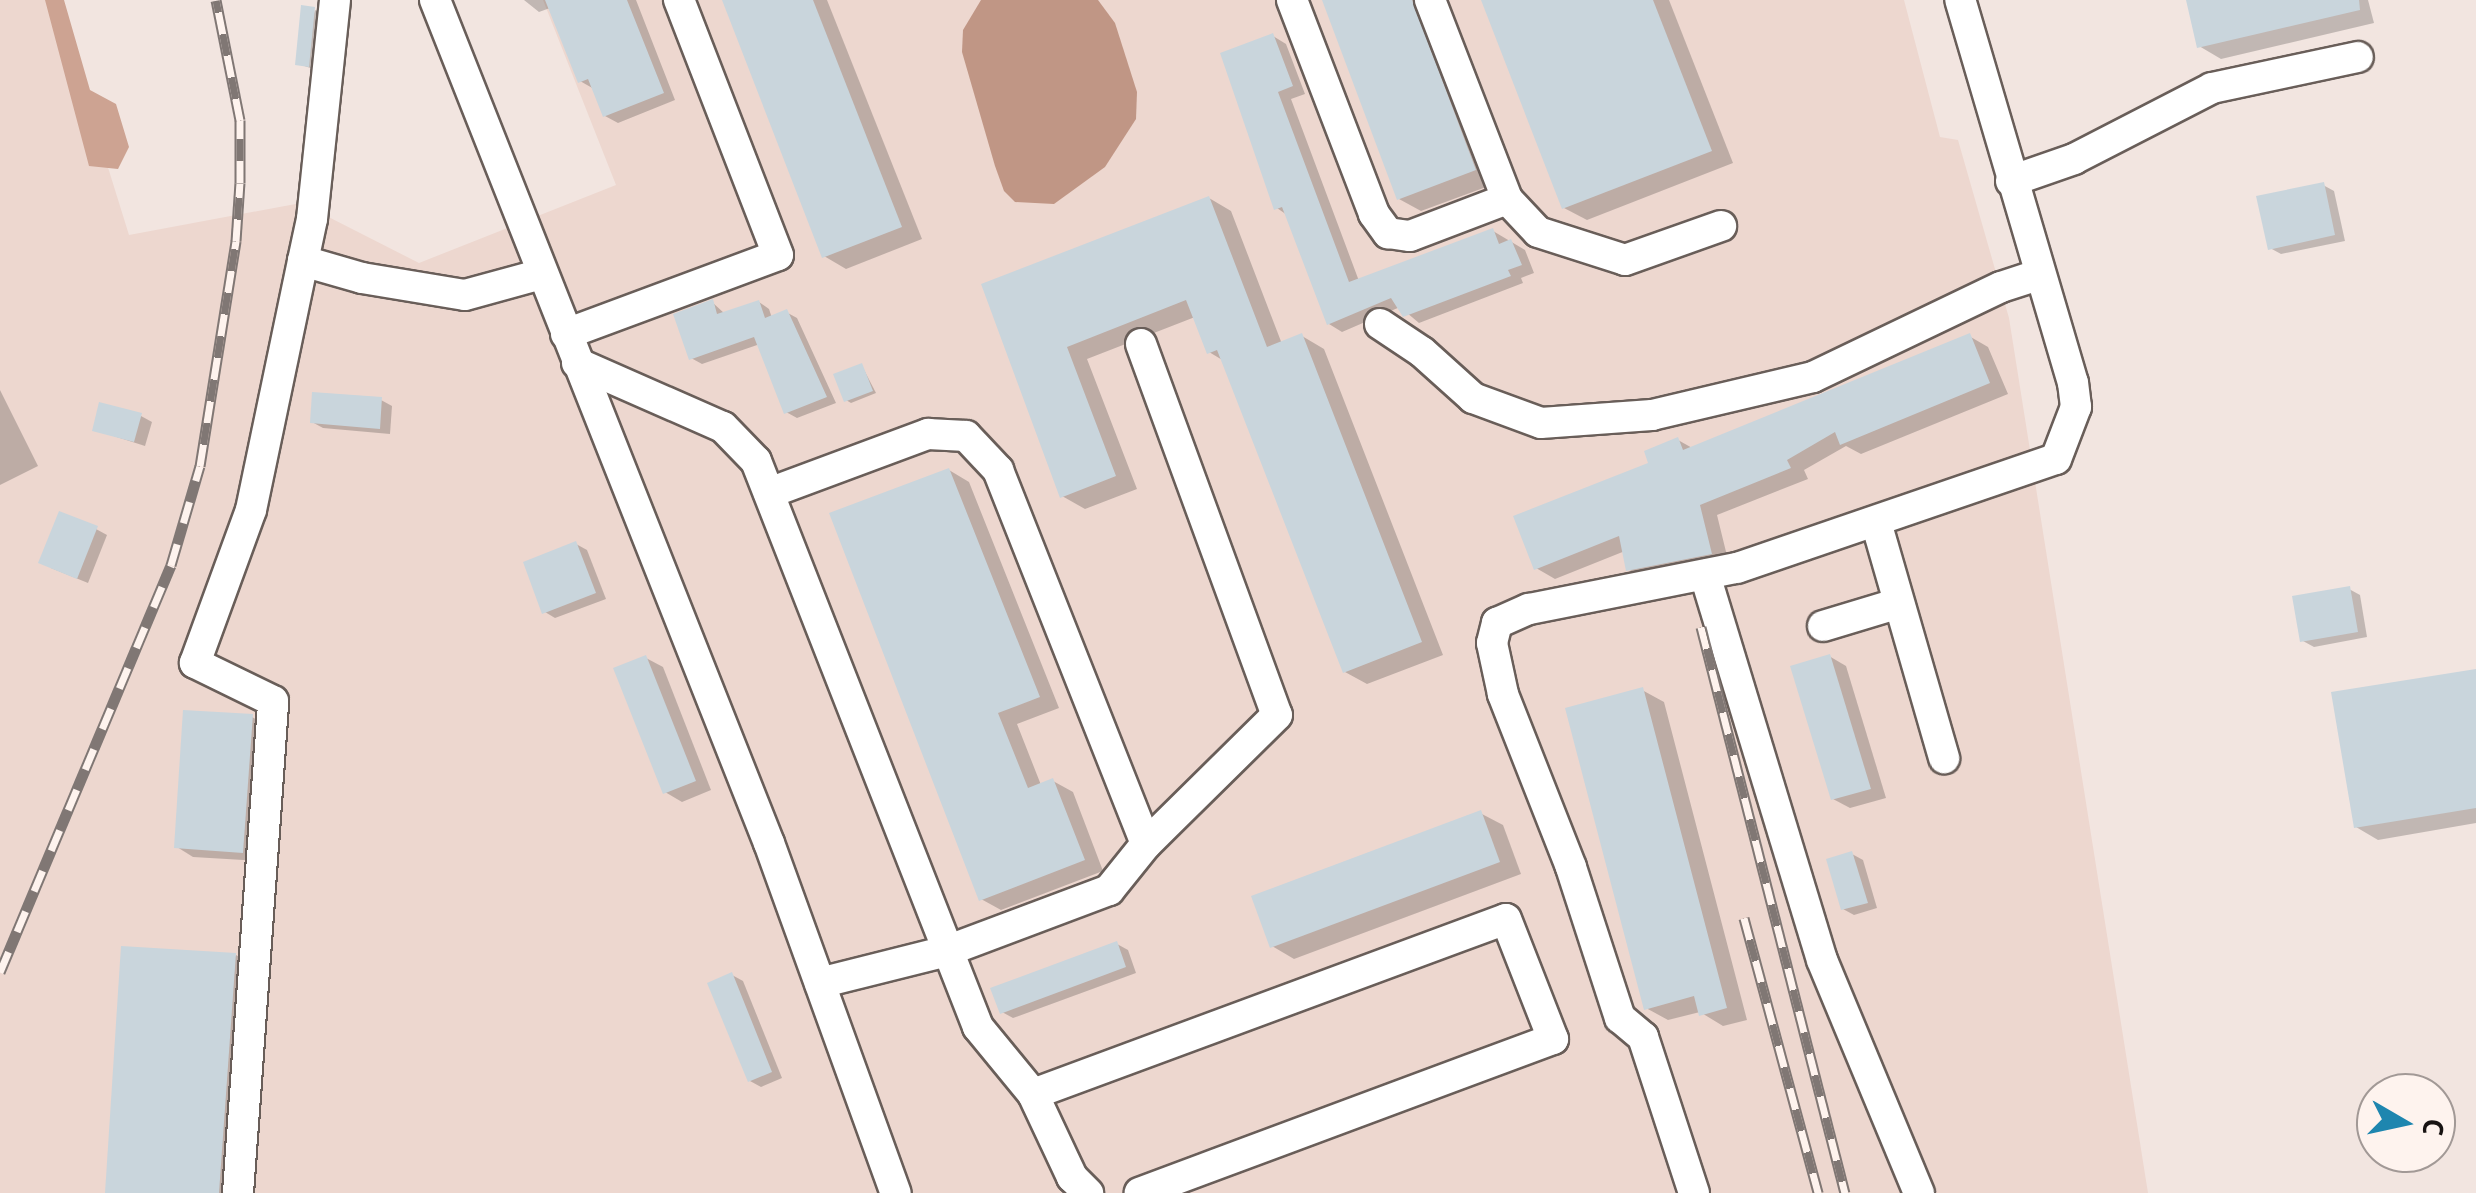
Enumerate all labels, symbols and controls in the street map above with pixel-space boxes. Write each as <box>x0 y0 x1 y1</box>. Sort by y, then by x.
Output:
north arrow <box>2356 1073 2456 1173</box>
text: С <box>2415 1117 2454 1138</box>

